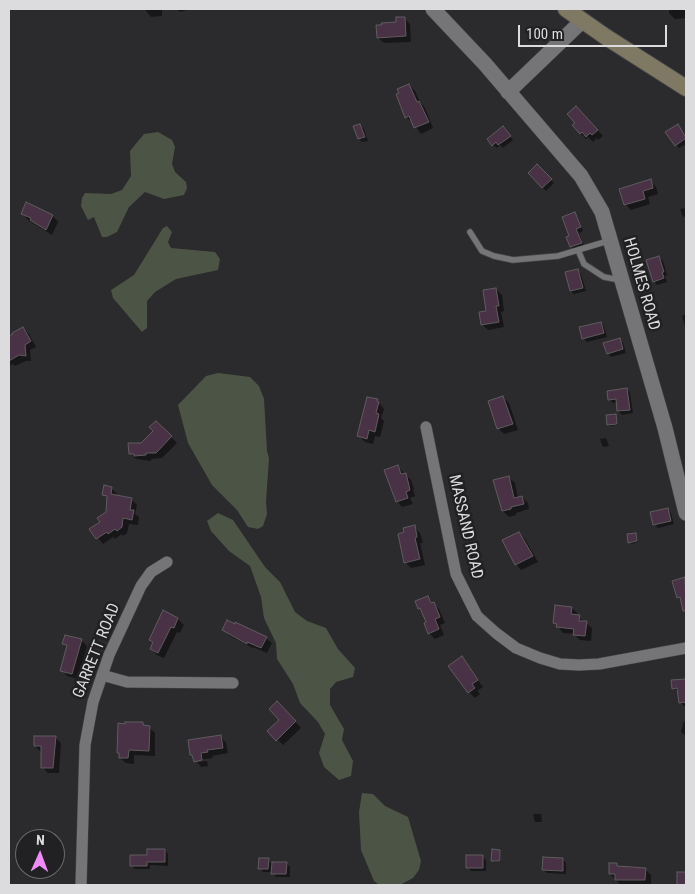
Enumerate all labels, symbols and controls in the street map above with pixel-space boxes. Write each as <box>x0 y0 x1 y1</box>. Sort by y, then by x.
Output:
scale bar <box>520 15 669 47</box>
text: 100 m <box>526 25 563 43</box>
street label: HOLMES ROAD <box>619 235 663 333</box>
street label: MASSAND ROAD <box>444 473 486 581</box>
street label: GARRETT ROAD <box>69 601 125 701</box>
north arrow <box>15 829 65 879</box>
text: N <box>36 832 45 848</box>

